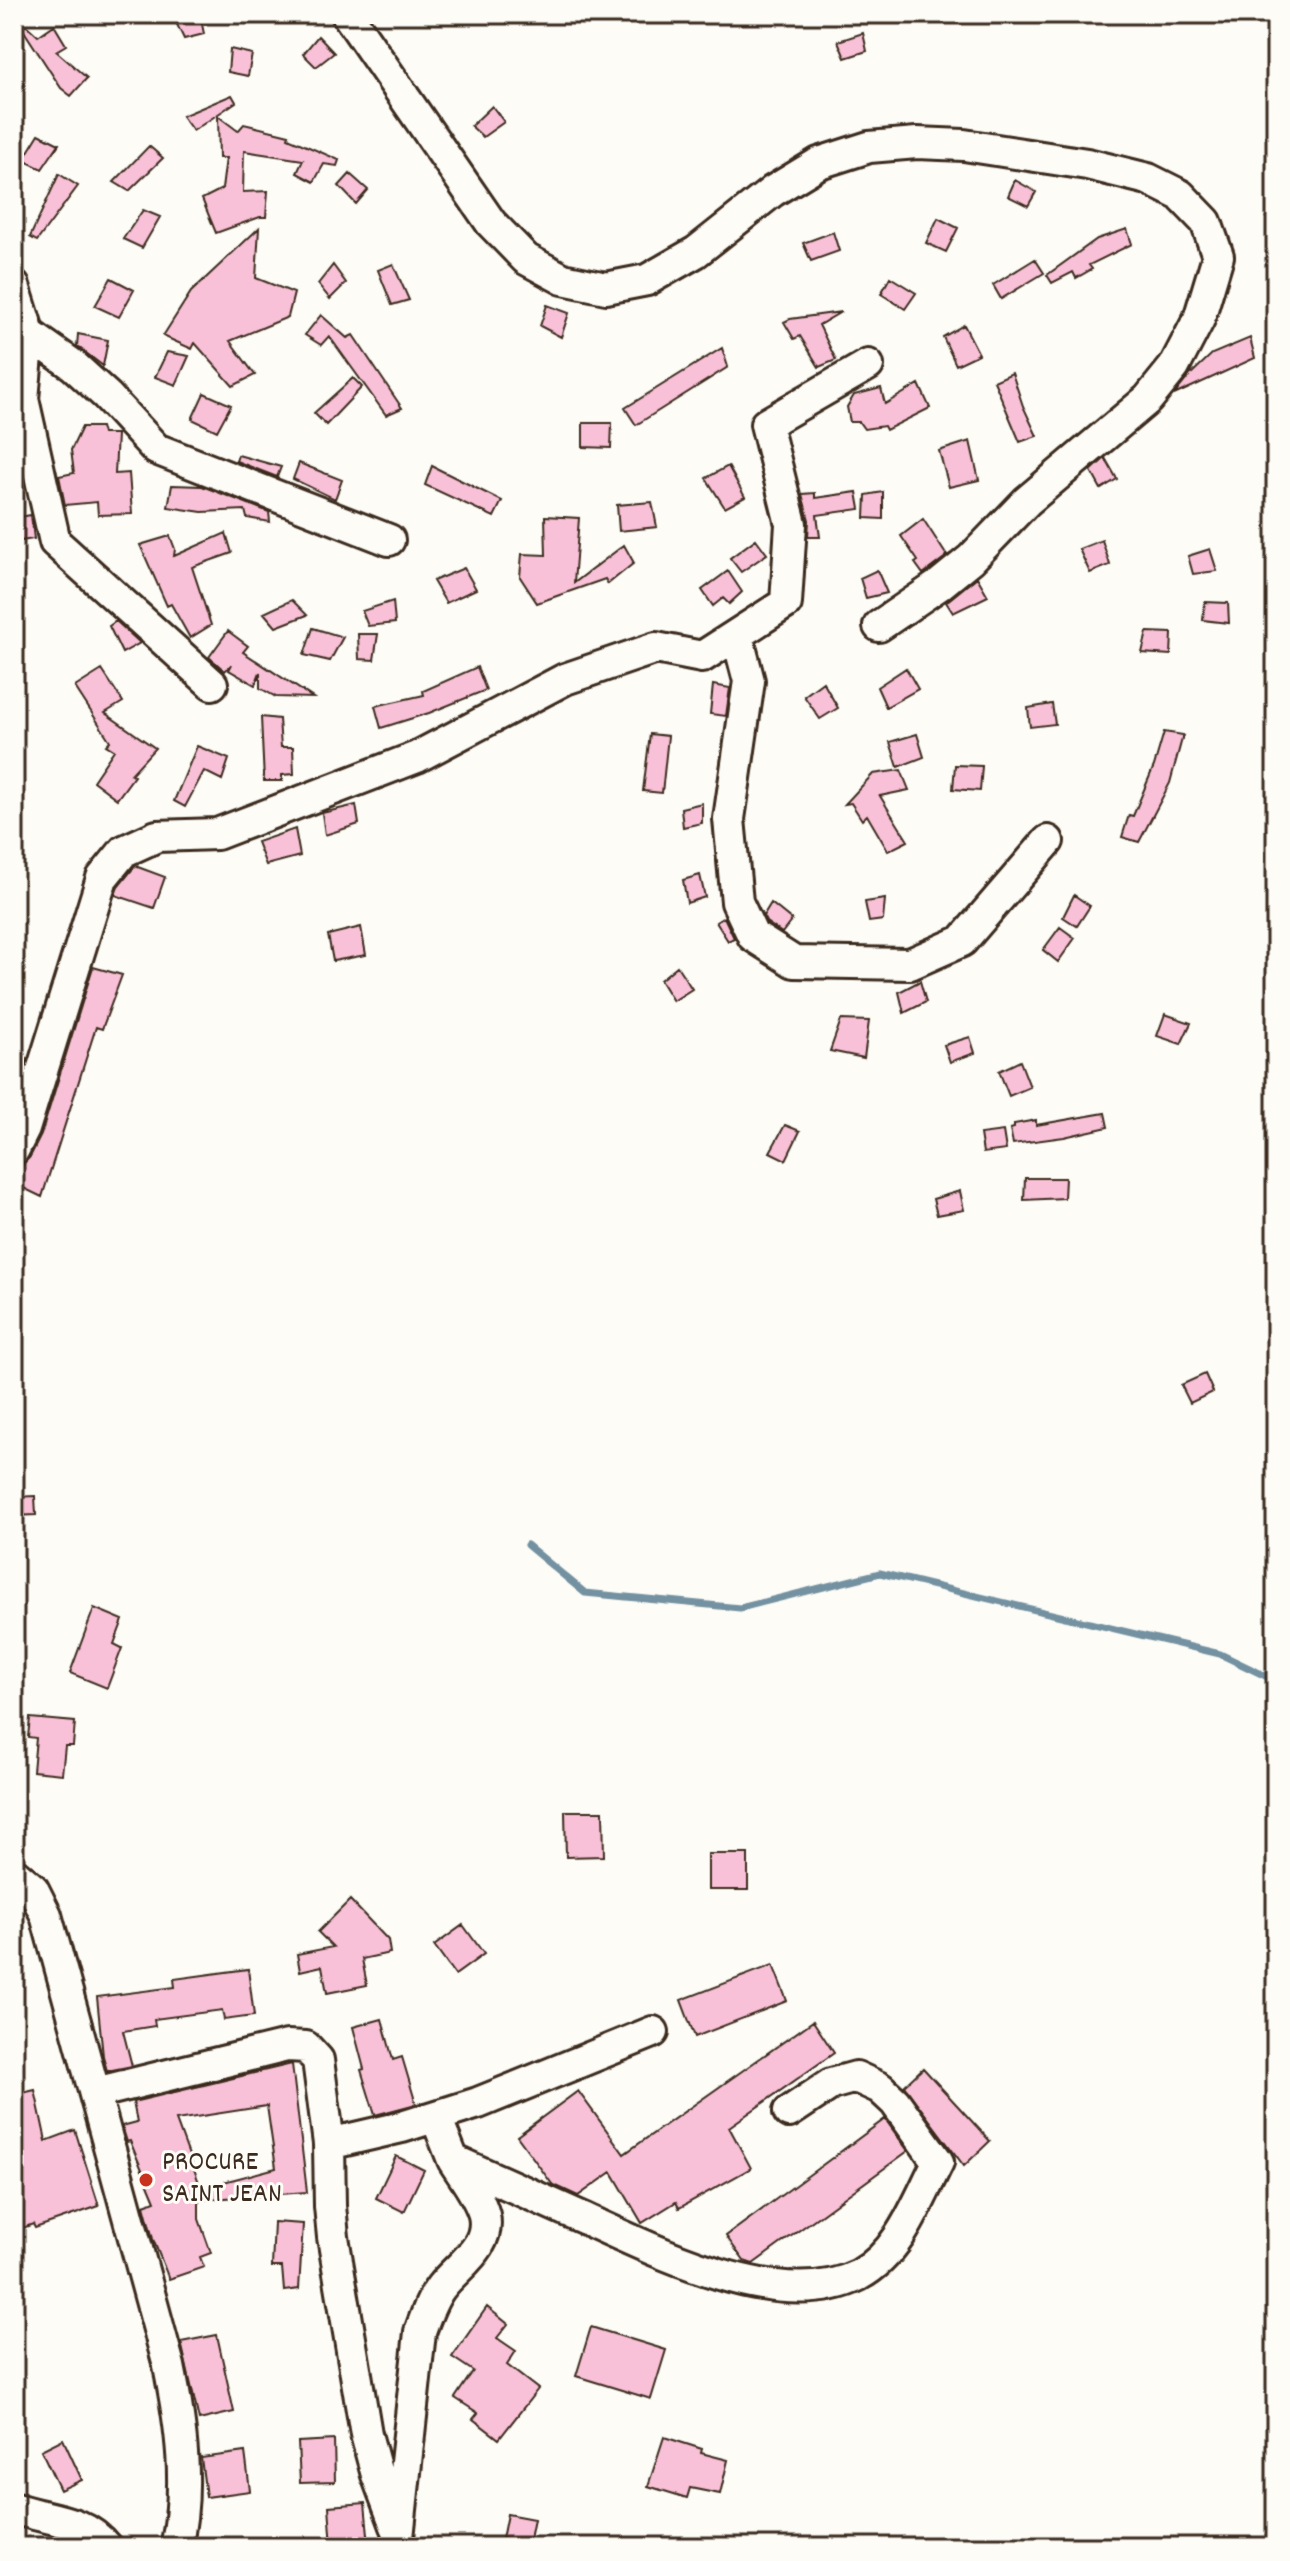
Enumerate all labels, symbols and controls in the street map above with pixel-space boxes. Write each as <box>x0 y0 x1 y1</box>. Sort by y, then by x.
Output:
place label: PROCURE SAINT JEAN <box>162 2144 282 2216</box>
marker: PROCURE SAINT JEAN <box>137 2171 155 2189</box>

